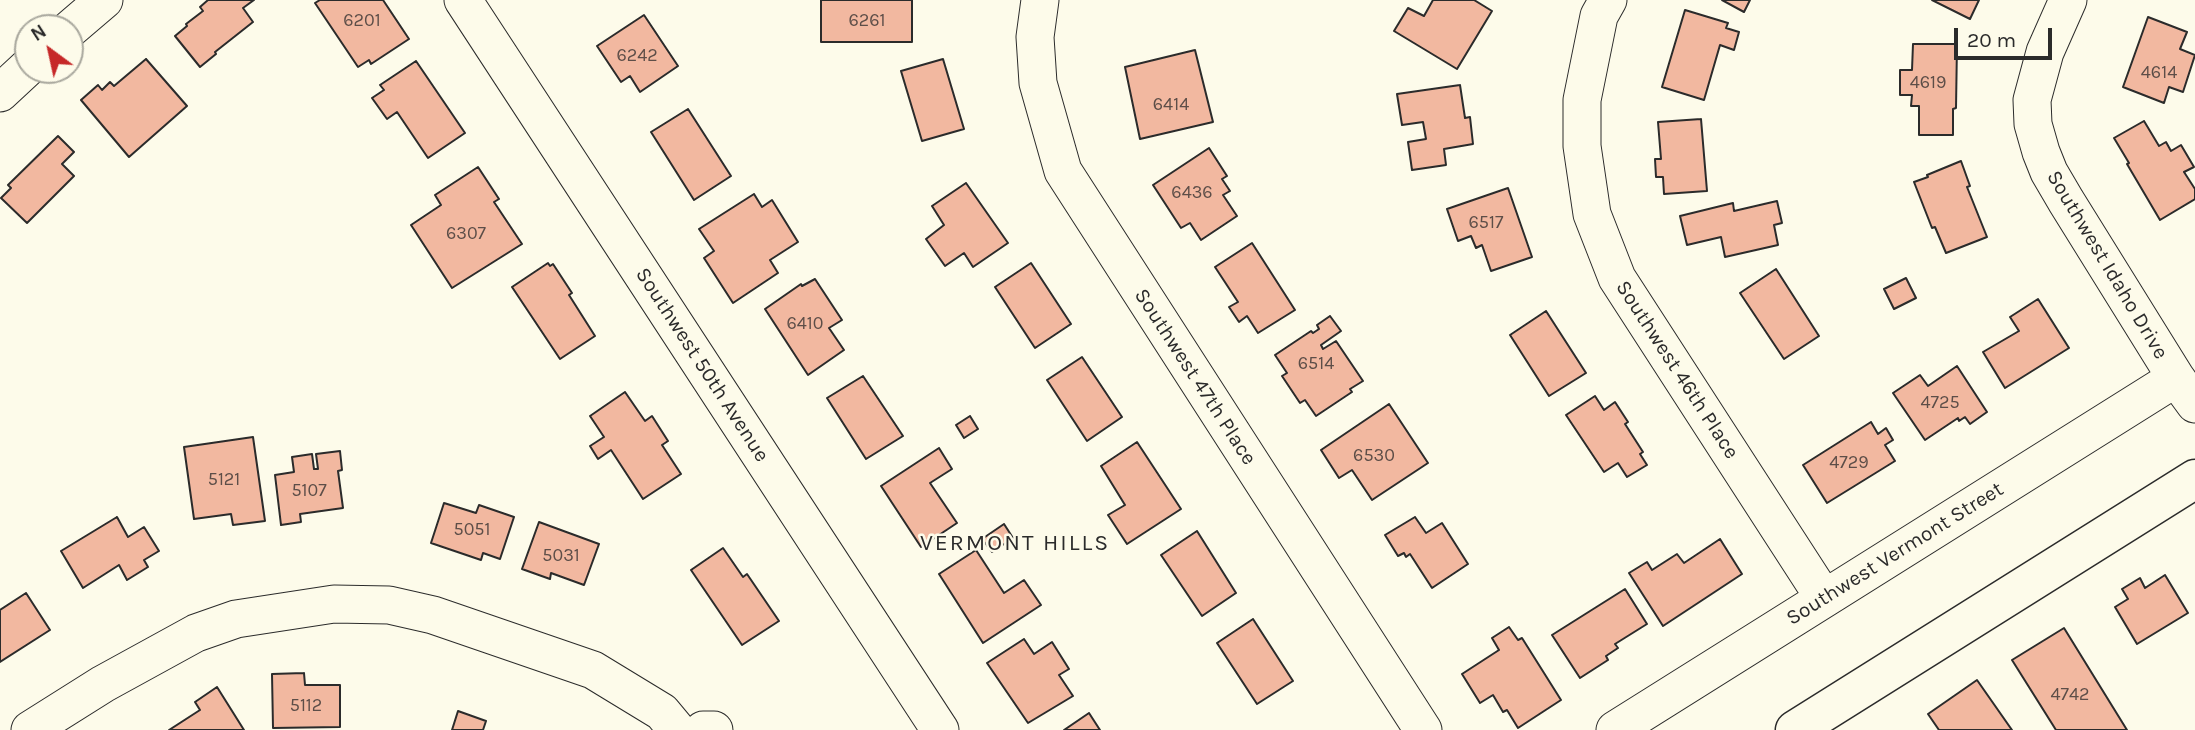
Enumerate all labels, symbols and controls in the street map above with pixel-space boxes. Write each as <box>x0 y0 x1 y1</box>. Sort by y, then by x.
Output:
house number: 6201 <box>343 10 381 32</box>
house number: 6261 <box>849 10 885 32</box>
north arrow <box>14 14 84 84</box>
scale bar <box>1957 14 2055 58</box>
text: N <box>27 20 50 46</box>
text: 20 m <box>1967 28 2016 52</box>
house number: 6242 <box>616 45 658 67</box>
house number: 4614 <box>2141 62 2177 84</box>
house number: 4619 <box>1910 72 1946 94</box>
house number: 6414 <box>1153 94 1189 116</box>
street label: Southwest Idaho Drive <box>2041 166 2173 364</box>
house number: 6436 <box>1171 182 1213 204</box>
house number: 6517 <box>1469 212 1503 234</box>
house number: 6307 <box>446 223 486 245</box>
street label: Southwest 50th Avenue <box>630 263 774 467</box>
street label: Southwest 46th Place <box>1610 276 1744 464</box>
street label: Southwest 47th Place <box>1129 284 1261 470</box>
house number: 6410 <box>787 313 823 335</box>
house number: 6514 <box>1298 353 1334 375</box>
house number: 4725 <box>1920 392 1960 414</box>
house number: 6530 <box>1353 445 1395 467</box>
house number: 4729 <box>1829 452 1869 474</box>
house number: 5121 <box>208 469 240 491</box>
street label: Southwest Vermont Street <box>1782 477 2008 631</box>
house number: 5107 <box>291 480 327 502</box>
house number: 5051 <box>454 519 490 541</box>
district label: VERMONT HILLS <box>922 529 1108 557</box>
house number: 5031 <box>542 545 580 567</box>
house number: 4742 <box>2051 684 2089 706</box>
house number: 5112 <box>290 695 322 717</box>

